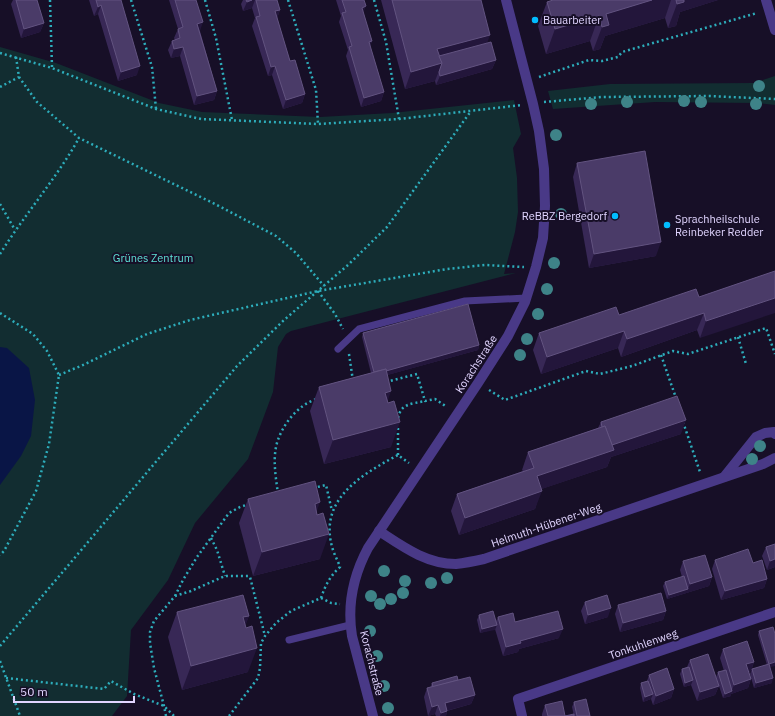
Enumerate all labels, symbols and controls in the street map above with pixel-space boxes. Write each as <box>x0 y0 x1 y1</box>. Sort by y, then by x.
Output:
place label: Bauarbeiter <box>543 13 601 27</box>
marker: Bauarbeiter <box>530 15 540 25</box>
place label: ReBBZ Bergedorf <box>522 209 607 223</box>
marker: ReBBZ Bergedorf <box>610 211 620 221</box>
place label: Sprachheilschule Reinbeker Redder <box>675 212 763 239</box>
marker: Sprachheilschule Reinbeker Redder <box>662 220 672 230</box>
park label: Grünes Zentrum <box>113 251 193 265</box>
street label: Korachstraße <box>452 332 500 396</box>
street label: Helmuth-Hübener-Weg <box>489 500 603 550</box>
street label: Tonkuhlenweg <box>607 626 679 662</box>
street label: Korachstraße <box>357 629 387 697</box>
scale bar <box>14 678 134 704</box>
text: 50 m <box>20 684 48 699</box>

